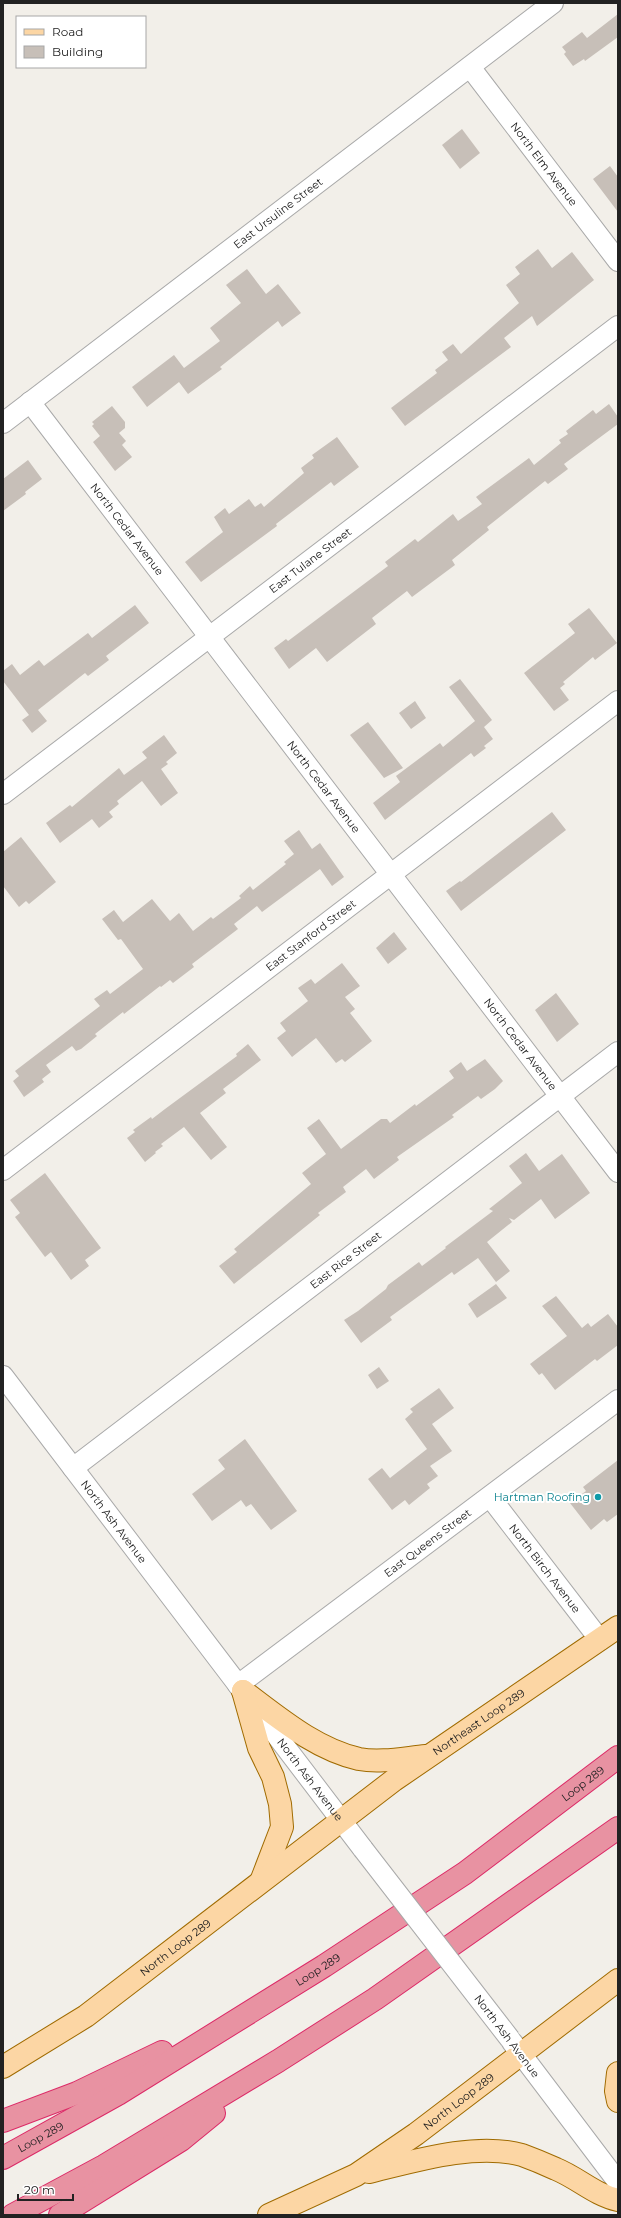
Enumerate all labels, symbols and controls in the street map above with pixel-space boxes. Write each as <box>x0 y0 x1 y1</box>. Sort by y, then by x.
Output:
legend <box>16 16 146 68</box>
text: Road <box>52 24 83 39</box>
text: Building <box>52 44 103 59</box>
street label: North Elm Avenue <box>508 119 581 209</box>
street label: East Ursuline Street <box>231 174 326 252</box>
street label: North Cedar Avenue <box>87 480 167 578</box>
street label: East Tulane Street <box>266 524 355 596</box>
street label: North Cedar Avenue <box>284 738 364 836</box>
street label: East Stanford Street <box>263 896 359 974</box>
street label: North Cedar Avenue <box>481 995 560 1093</box>
street label: East Rice Street <box>307 1228 385 1292</box>
street label: North Ash Avenue <box>78 1477 150 1566</box>
place label: Hartman Roofing <box>494 1490 590 1504</box>
marker: Hartman Roofing <box>593 1492 603 1502</box>
street label: East Queens Street <box>381 1505 474 1580</box>
street label: North Birch Avenue <box>506 1521 584 1616</box>
street label: Northeast Loop 289 <box>430 1686 528 1759</box>
street label: North Ash Avenue <box>274 1735 346 1824</box>
street label: Loop 289 <box>559 1763 608 1804</box>
street label: North Loop 289 <box>137 1916 214 1979</box>
street label: Loop 289 <box>293 1950 343 1989</box>
street label: North Ash Avenue <box>471 1992 543 2081</box>
street label: North Loop 289 <box>420 2070 497 2133</box>
street label: Loop 289 <box>15 2119 66 2156</box>
scale bar <box>18 2176 73 2202</box>
text: 20 m <box>24 2182 55 2197</box>

